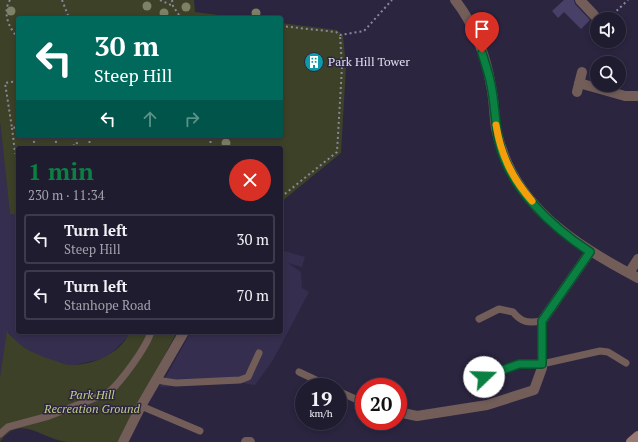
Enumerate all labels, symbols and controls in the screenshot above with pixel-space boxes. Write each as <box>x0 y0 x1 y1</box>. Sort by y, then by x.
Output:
pin <box>465 12 499 53</box>
map controls <box>590 12 626 92</box>
button: sound <box>590 12 626 48</box>
icon: arrive <box>471 18 493 40</box>
text: 30 m <box>94 27 159 64</box>
icon: left <box>28 32 80 84</box>
building icon: Park Hill Tower <box>303 51 325 73</box>
place label: Park Hill Tower <box>328 54 410 69</box>
button: search <box>590 56 626 92</box>
text: Steep Hill <box>94 63 172 87</box>
icon: left <box>97 108 119 130</box>
icon: ahead <box>139 108 161 130</box>
icon: right <box>181 108 203 130</box>
text: 1 min <box>28 155 94 187</box>
button: close <box>229 159 271 201</box>
text: 230 m · 11:34 <box>28 186 105 204</box>
text: Turn left <box>64 220 128 240</box>
icon: left <box>30 228 52 250</box>
text: 30 m <box>236 229 269 249</box>
text: Steep Hill <box>64 240 121 258</box>
text: Turn left <box>64 276 128 296</box>
icon: left <box>30 284 52 306</box>
text: 70 m <box>236 285 269 305</box>
text: Stanhope Road <box>64 296 151 314</box>
position arrow <box>463 356 505 398</box>
speed limit sign: 20 <box>355 378 407 430</box>
text: 19 <box>310 385 332 412</box>
park label: Park Hill Recreation Ground <box>43 387 141 416</box>
text: km/h <box>309 407 333 420</box>

